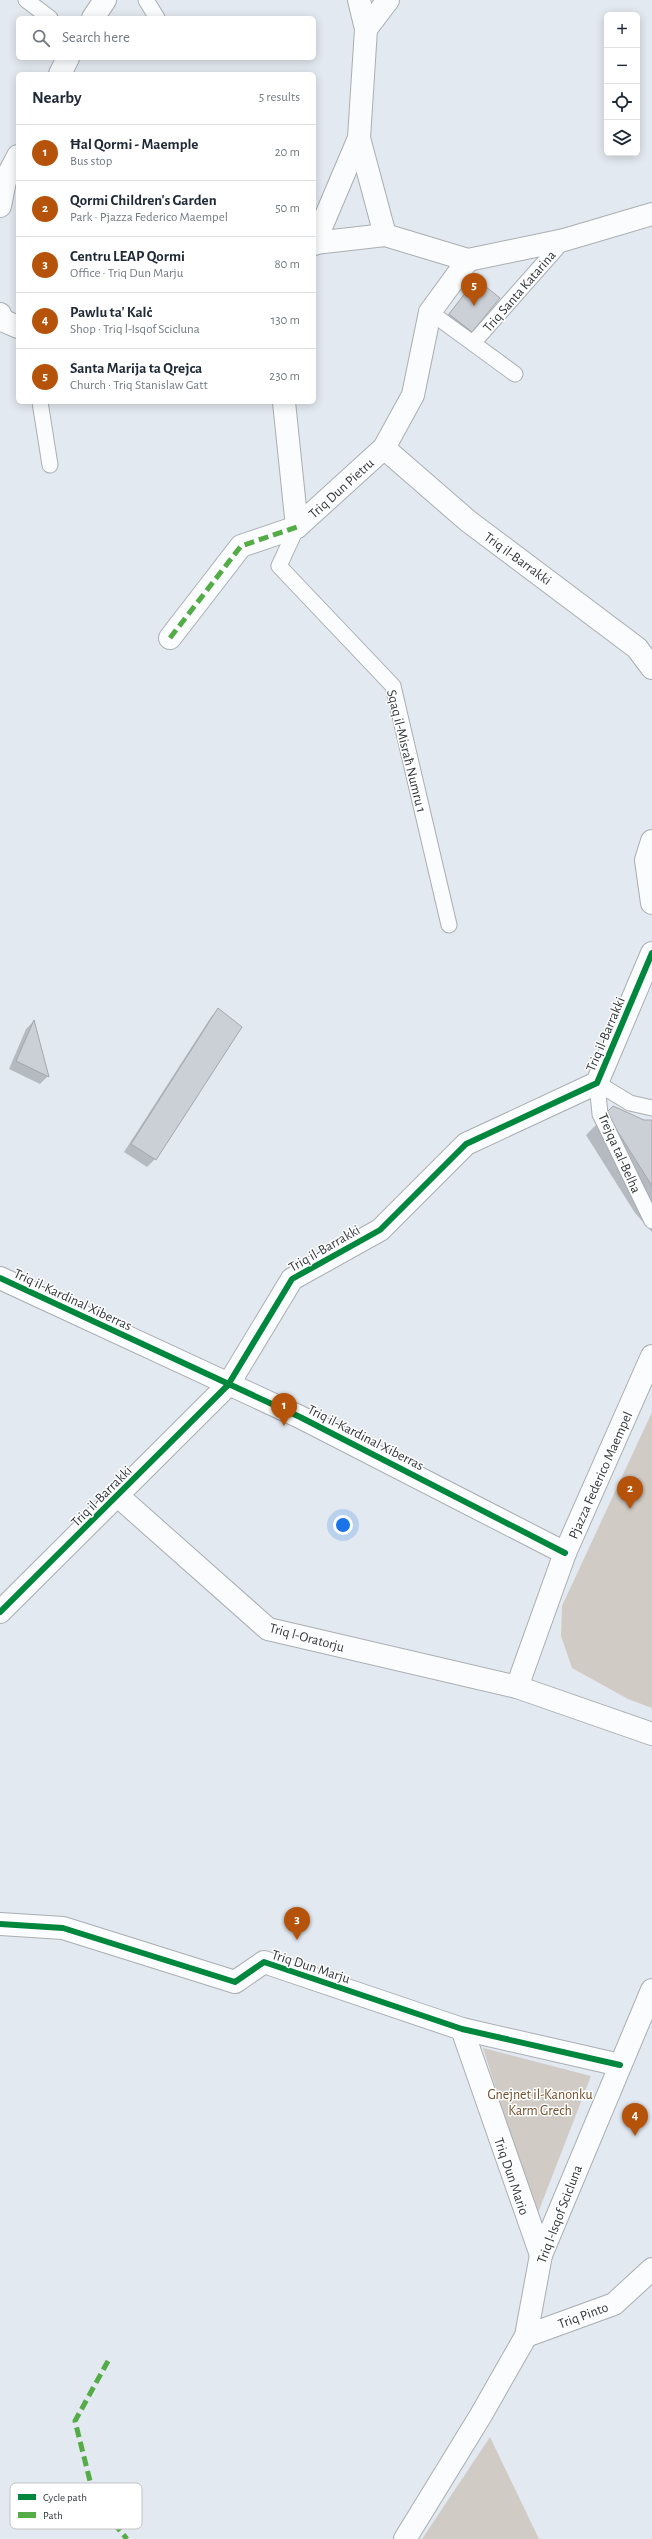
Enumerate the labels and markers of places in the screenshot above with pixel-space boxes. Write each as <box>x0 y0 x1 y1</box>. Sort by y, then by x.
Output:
pin: 5 <box>461 273 487 306</box>
pin: 1 <box>271 1393 297 1426</box>
pin: 2 <box>617 1476 643 1509</box>
pin: 3 <box>284 1907 310 1940</box>
pin: 4 <box>622 2103 648 2136</box>

